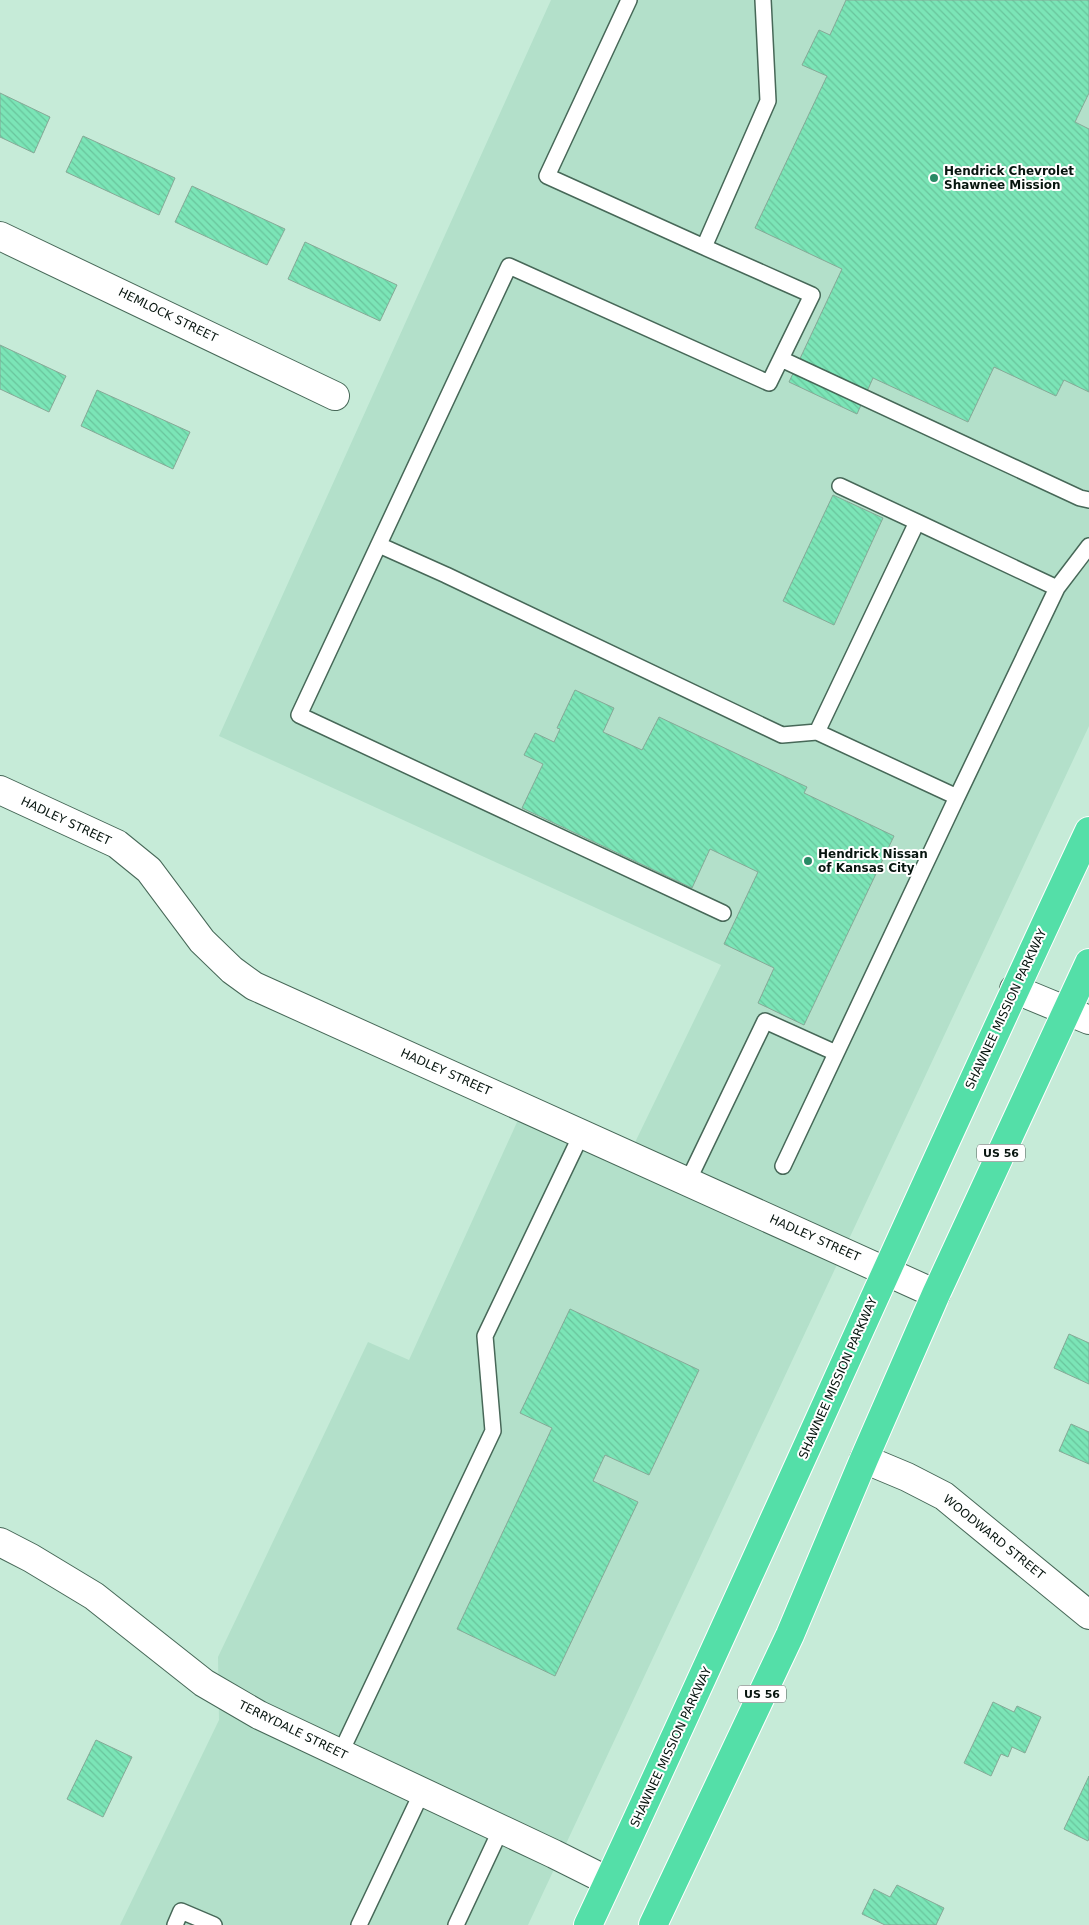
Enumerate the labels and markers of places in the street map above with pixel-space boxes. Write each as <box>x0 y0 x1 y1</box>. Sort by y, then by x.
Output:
place label: Hendrick Chevrolet Shawnee Mission <box>944 164 1074 192</box>
marker: Hendrick Chevrolet Shawnee Mission <box>928 172 940 184</box>
place label: Hendrick Nissan of Kansas City <box>818 847 928 875</box>
marker: Hendrick Nissan of Kansas City <box>802 855 814 867</box>

